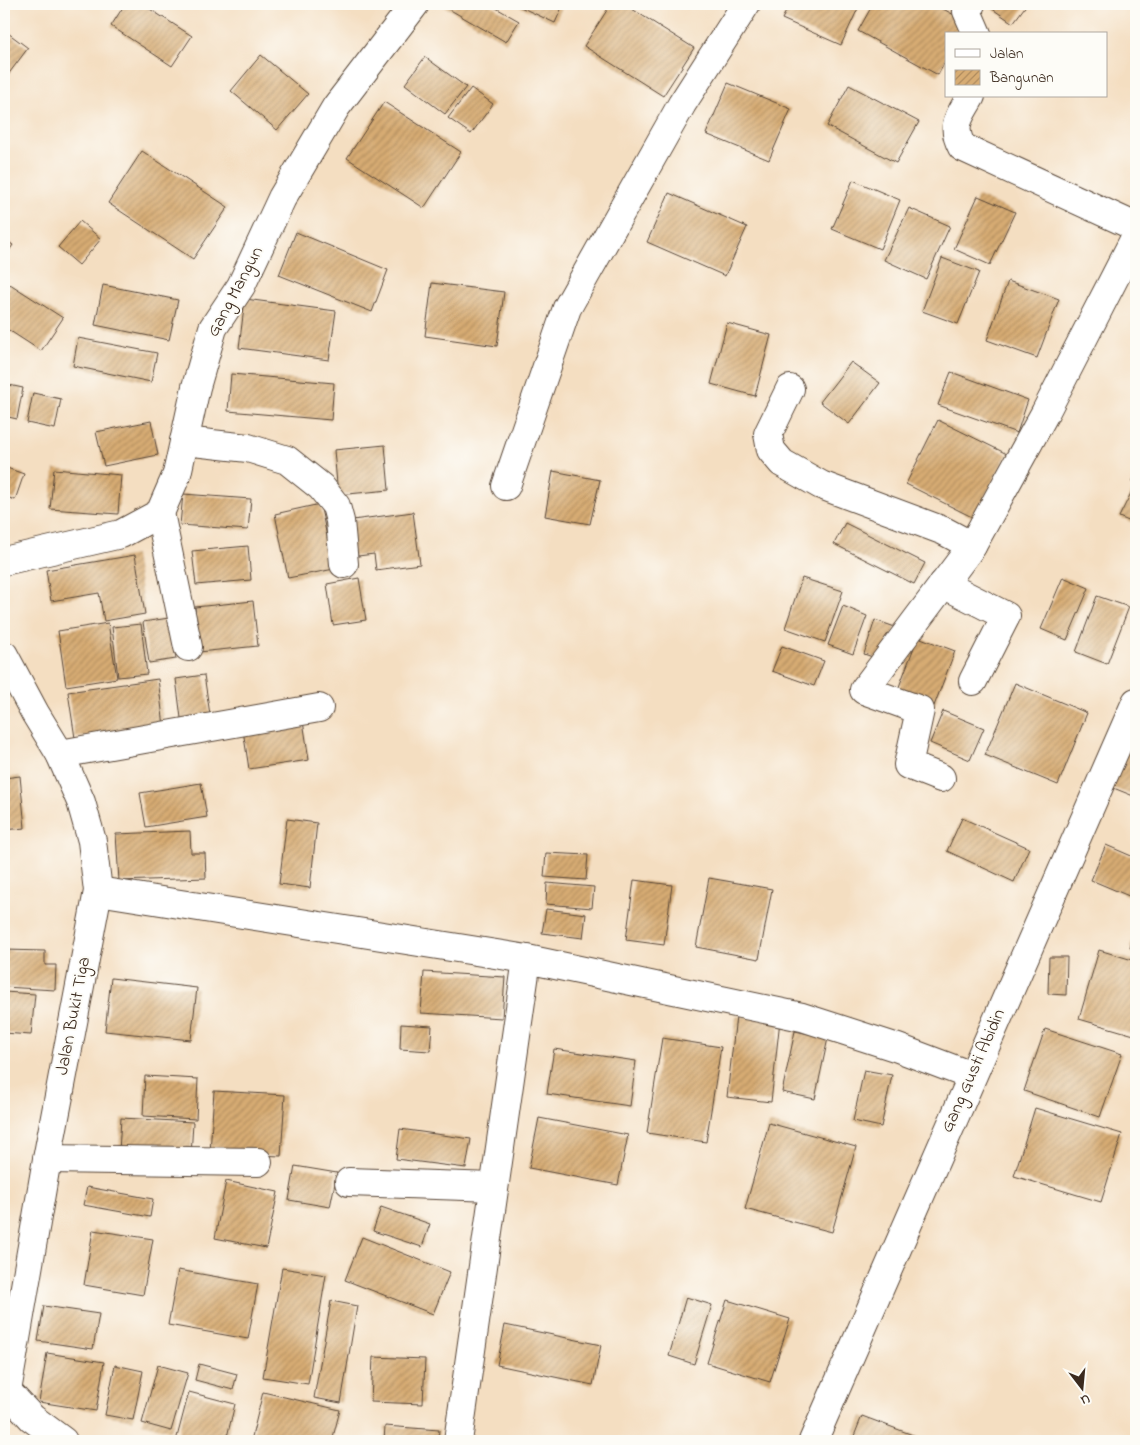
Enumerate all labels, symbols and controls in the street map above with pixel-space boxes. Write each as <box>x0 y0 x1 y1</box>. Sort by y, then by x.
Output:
legend <box>945 32 1108 98</box>
text: Jalan <box>990 43 1023 65</box>
text: Bangunan <box>989 67 1054 90</box>
street label: Gang Mangun <box>201 242 272 342</box>
street label: Jalan Bukit Tiga <box>50 955 99 1078</box>
street label: Gang Gusti Abidin <box>935 1005 1014 1137</box>
north arrow <box>1058 1362 1108 1412</box>
text: U <box>1078 1388 1092 1410</box>

